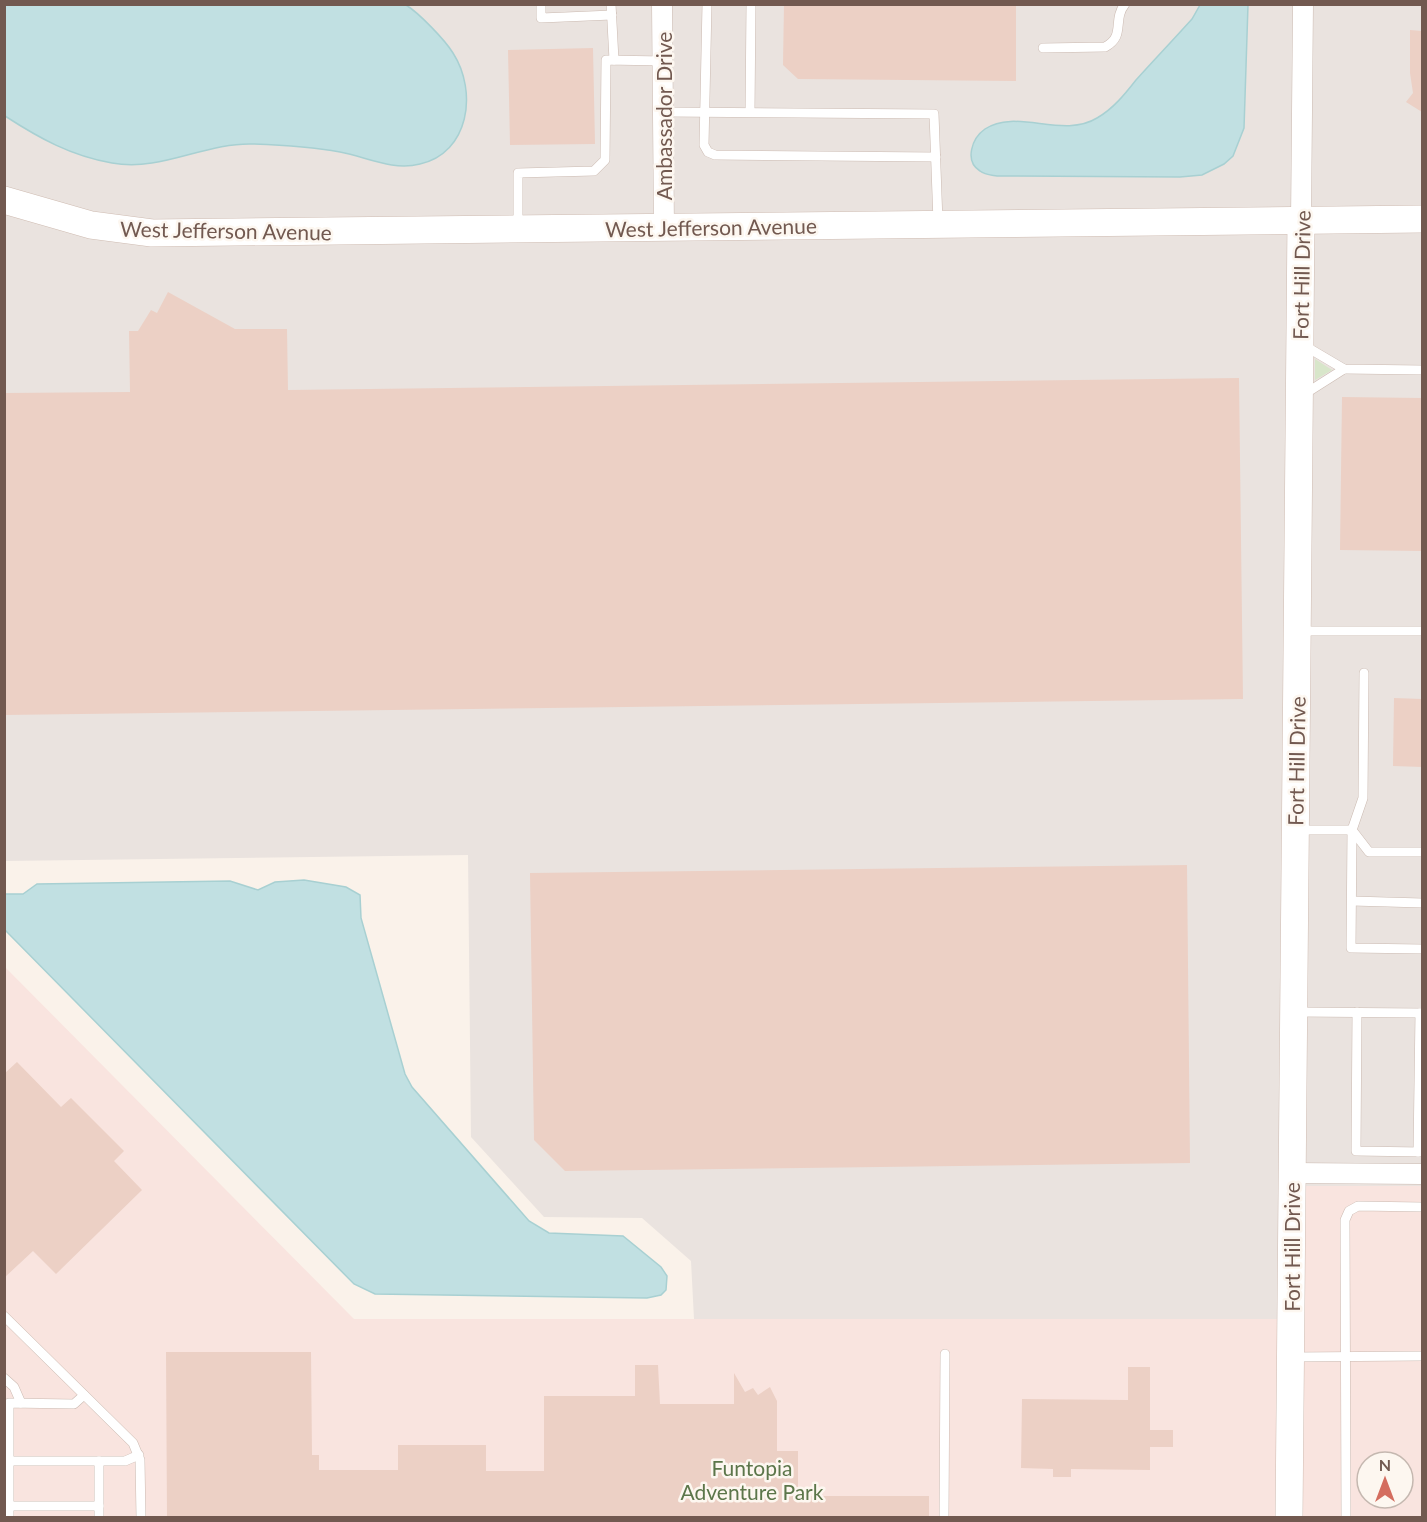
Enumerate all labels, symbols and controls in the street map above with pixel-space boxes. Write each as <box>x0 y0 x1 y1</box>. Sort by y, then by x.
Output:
street label: Ambassador Drive <box>651 32 676 200</box>
street label: Fort Hill Drive <box>1287 210 1315 340</box>
street label: West Jefferson Avenue <box>605 213 817 241</box>
street label: West Jefferson Avenue <box>120 216 332 244</box>
street label: Fort Hill Drive <box>1282 696 1310 826</box>
street label: Fort Hill Drive <box>1279 1182 1304 1312</box>
north arrow <box>1355 1450 1415 1510</box>
park label: Funtopia Adventure Park <box>681 1455 824 1504</box>
text: N <box>1379 1455 1391 1474</box>

